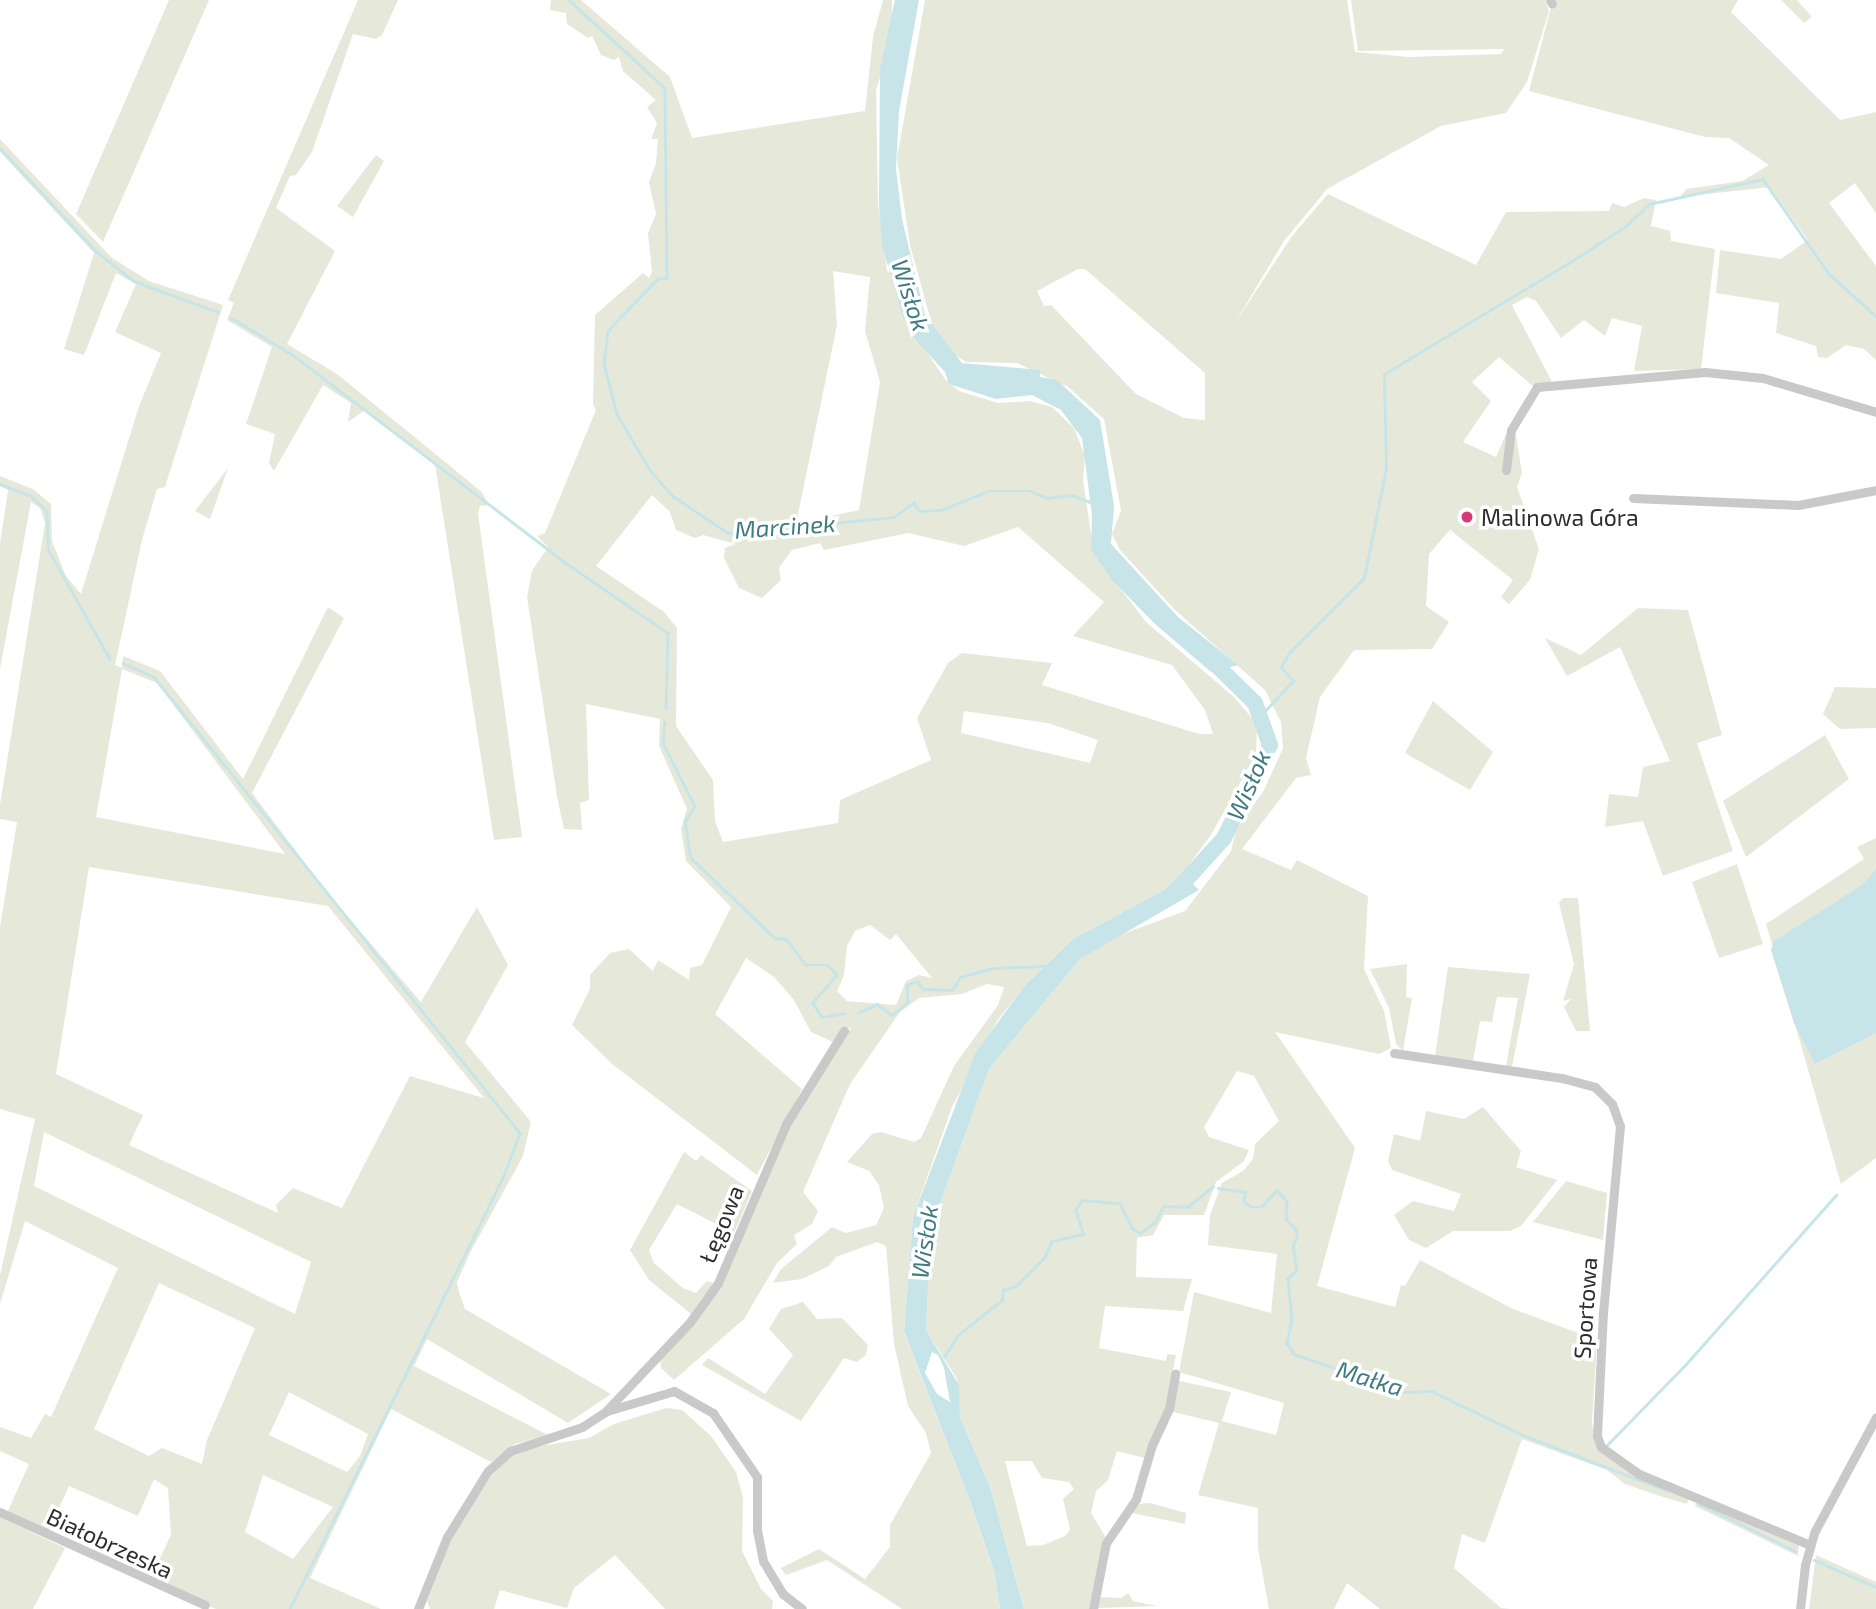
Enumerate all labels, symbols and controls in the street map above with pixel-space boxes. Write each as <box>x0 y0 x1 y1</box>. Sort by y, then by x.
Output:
water label: Wisłok <box>886 255 936 335</box>
place label: Malinowa Góra <box>1481 503 1639 531</box>
water label: Marcinek <box>734 508 836 544</box>
marker: Malinowa Góra <box>1459 509 1475 525</box>
water label: Wisłok <box>1220 745 1276 825</box>
street label: Łęgowa <box>693 1181 749 1267</box>
water label: Wisłok <box>905 1203 943 1281</box>
street label: Sportowa <box>1568 1256 1602 1360</box>
water label: Małka <box>1333 1354 1407 1402</box>
street label: Białobrzeska <box>43 1502 177 1584</box>

